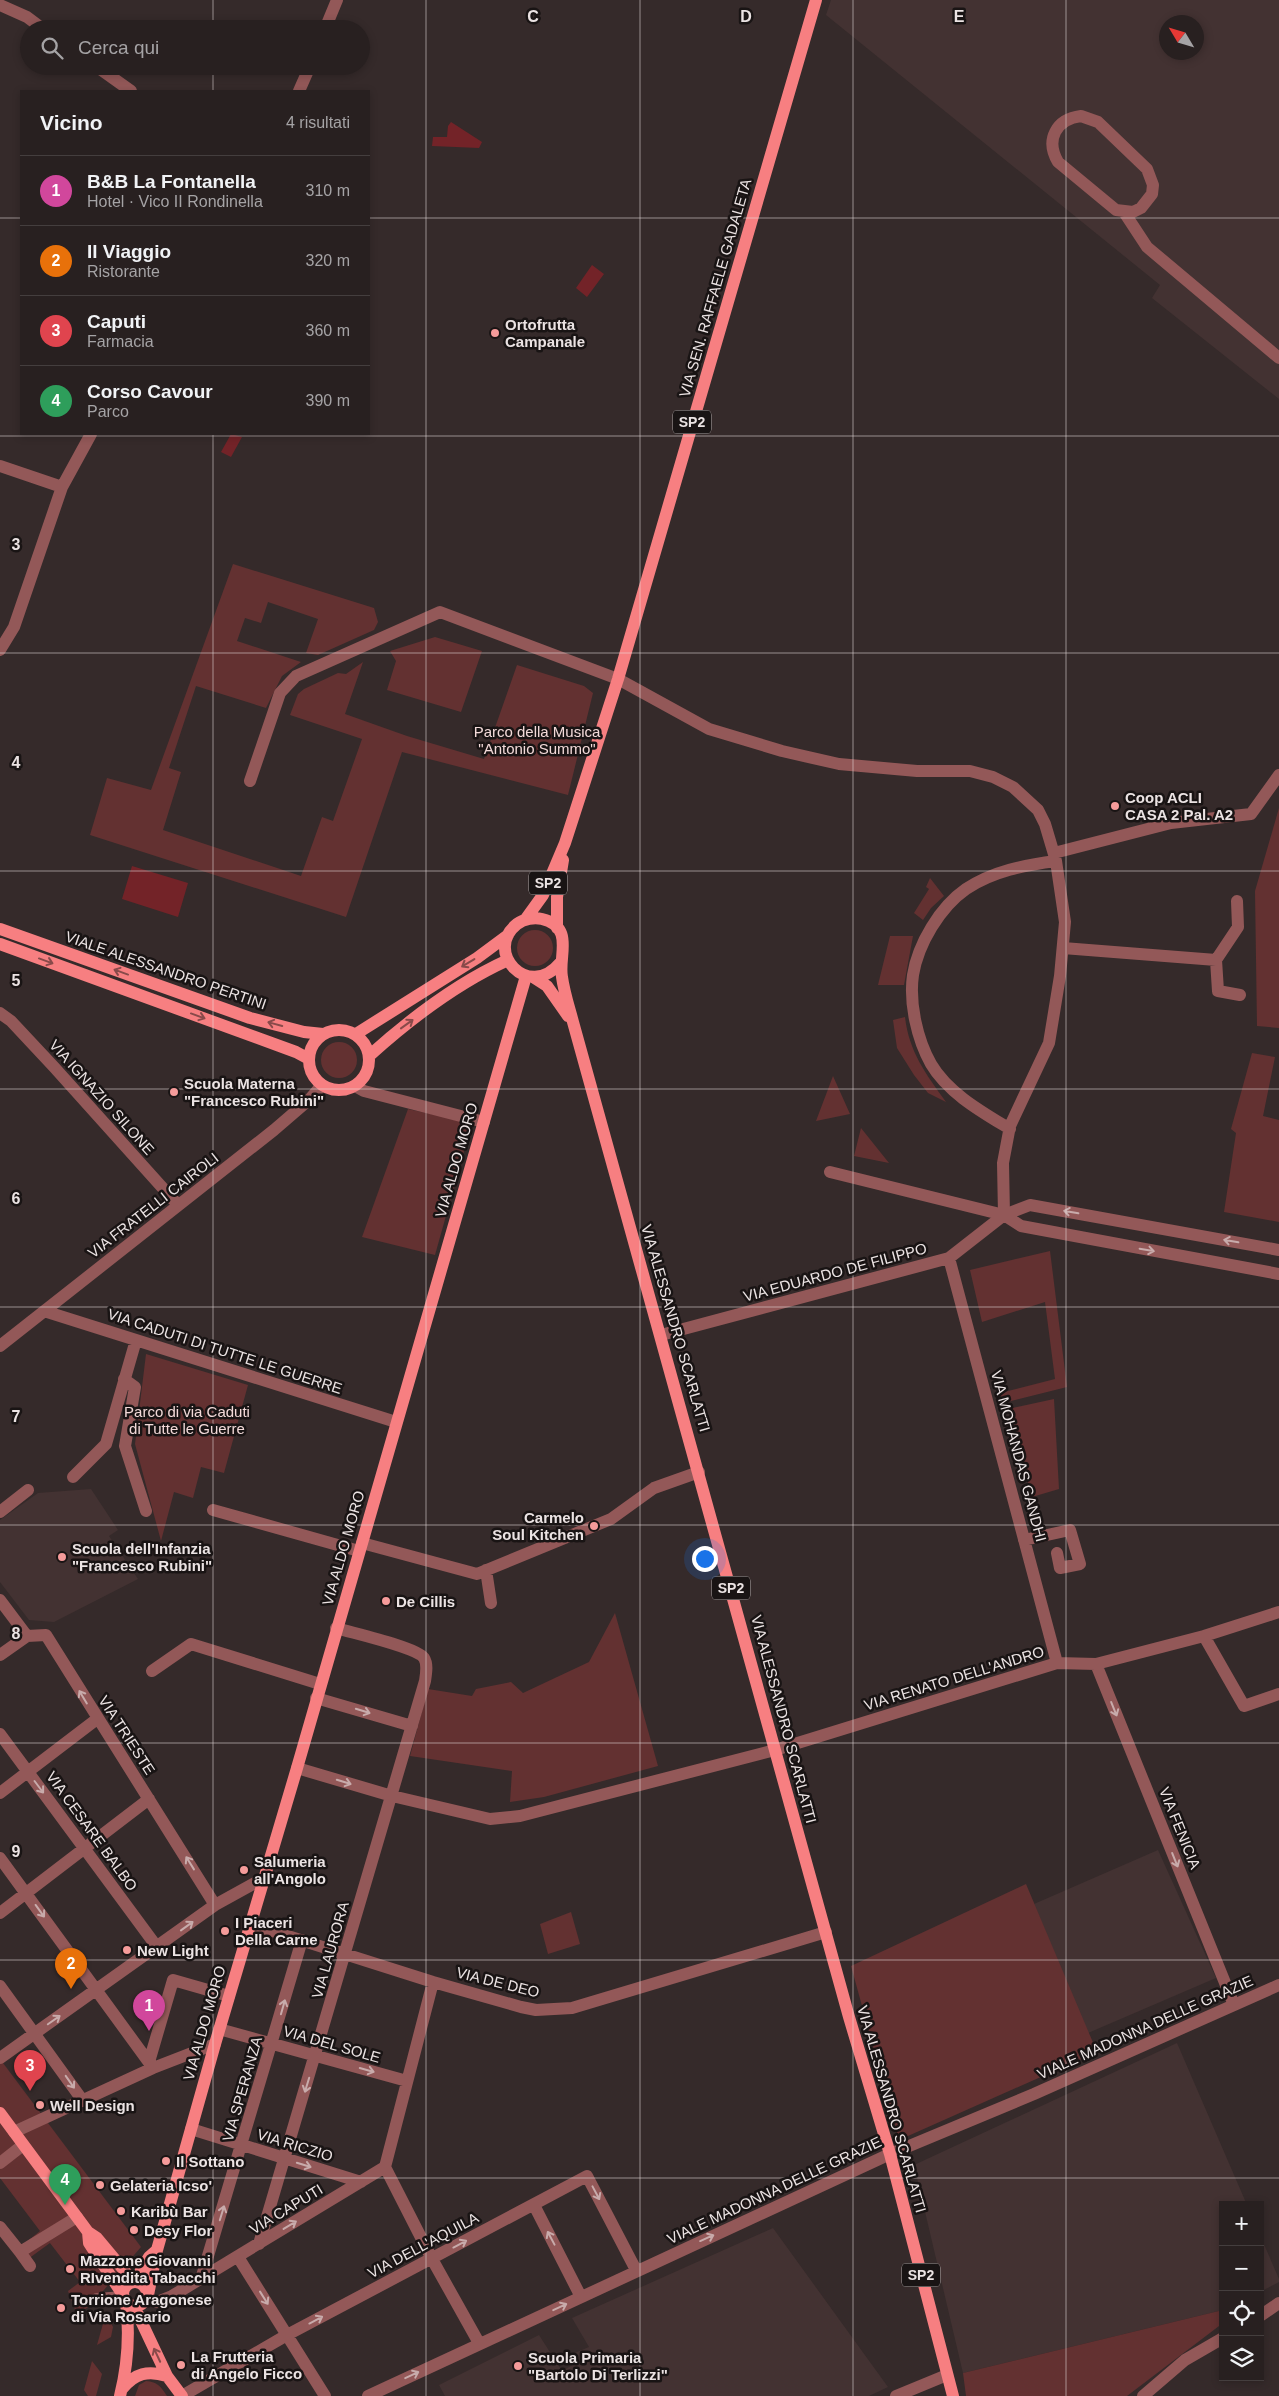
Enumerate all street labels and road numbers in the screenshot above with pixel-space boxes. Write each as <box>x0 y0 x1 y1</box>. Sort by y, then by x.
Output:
street label: VIA SEN. RAFFAELE GADALETA <box>676 177 754 399</box>
road number: SP2 <box>673 411 711 434</box>
road number: SP2 <box>529 871 567 894</box>
street label: VIALE ALESSANDRO PERTINI <box>63 928 269 1012</box>
street label: VIA IGNAZIO SILONE <box>46 1036 158 1158</box>
street label: VIA ALDO MORO <box>432 1101 480 1219</box>
street label: VIA FRATELLI CAIROLI <box>84 1149 222 1261</box>
street label: VIA ALESSANDRO SCARLATTI <box>638 1222 714 1434</box>
street label: VIA EDUARDO DE FILIPPO <box>741 1239 929 1305</box>
street label: VIA CADUTI DI TUTTE LE GUERRE <box>106 1305 344 1397</box>
street label: VIA MOHANDAS GANDHI <box>988 1368 1050 1544</box>
street label: VIA ALDO MORO <box>319 1489 367 1607</box>
road number: SP2 <box>712 1576 750 1600</box>
street label: VIA ALESSANDRO SCARLATTI <box>748 1613 820 1825</box>
street label: VIA RENATO DELL'ANDRO <box>862 1642 1046 1714</box>
street label: VIA TRIESTE <box>95 1692 159 1778</box>
street label: VIA CESARE BALBO <box>43 1768 141 1894</box>
street label: VIA FENICIA <box>1156 1785 1204 1871</box>
street label: VIA LAURORA <box>308 1900 352 2000</box>
street label: VIA DE DEO <box>455 1963 541 2001</box>
street label: VIA ALDO MORO <box>180 1964 228 2082</box>
street label: VIALE MADONNA DELLE GRAZIE <box>1035 1972 1255 2082</box>
street label: VIA ALESSANDRO SCARLATTI <box>854 2003 930 2215</box>
street label: VIA DEL SOLE <box>281 2022 383 2066</box>
street label: VIA SPERANZA <box>219 2035 265 2143</box>
street label: VIA RICZIO <box>255 2125 335 2165</box>
street label: VIALE MADONNA DELLE GRAZIE <box>664 2133 884 2247</box>
street label: VIA CAPUTI <box>246 2180 326 2238</box>
street label: VIA DELL'AQUILA <box>365 2209 481 2281</box>
road number: SP2 <box>902 2264 940 2286</box>

